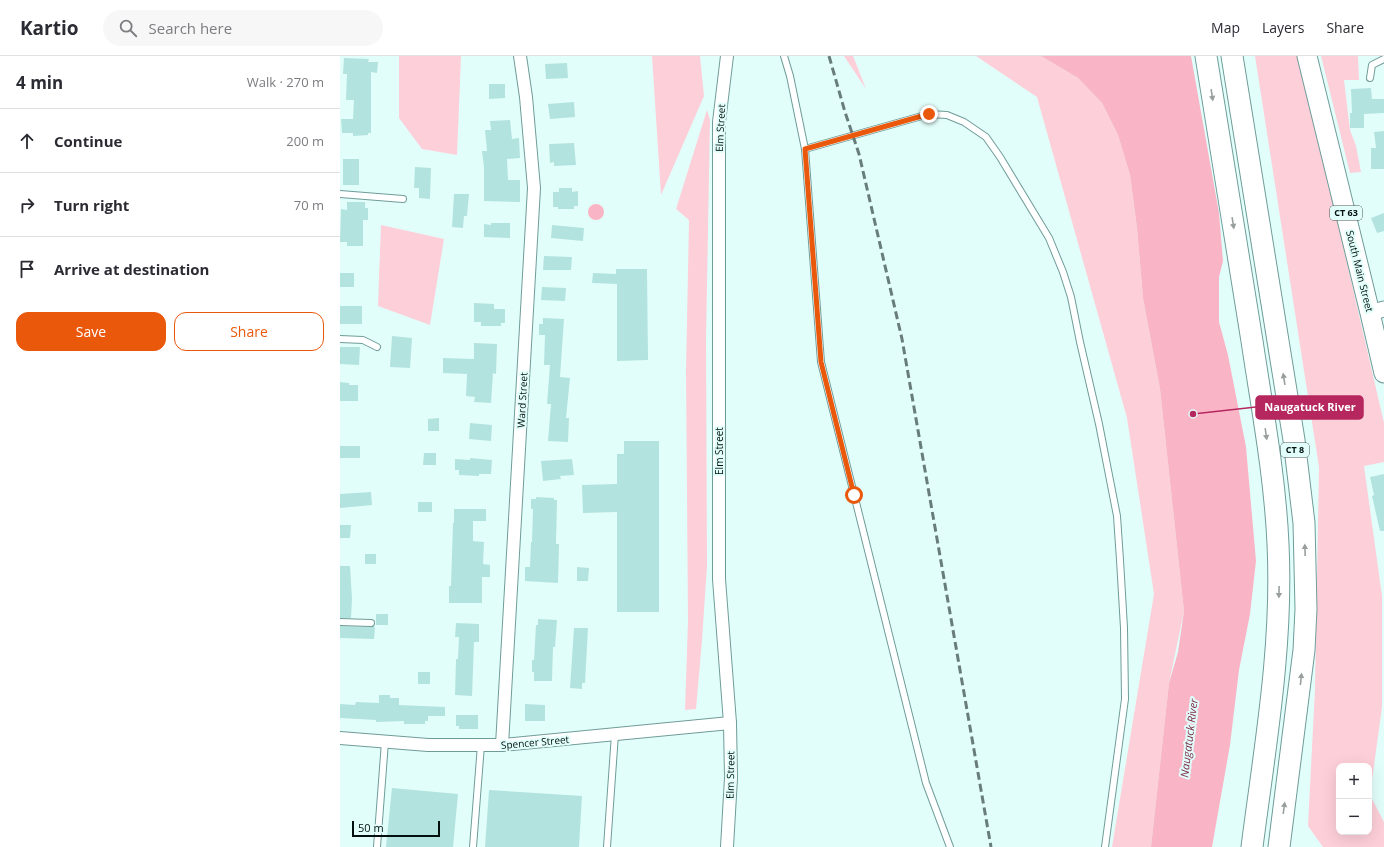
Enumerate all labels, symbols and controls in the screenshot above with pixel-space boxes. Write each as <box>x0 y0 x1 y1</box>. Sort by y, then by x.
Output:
search box <box>103 10 383 46</box>
text: Kartio <box>20 15 79 41</box>
icon: search <box>117 17 139 39</box>
text: Search here <box>149 18 232 38</box>
text: Map <box>1211 18 1240 37</box>
text: Layers <box>1262 18 1304 37</box>
text: Share <box>1326 18 1364 37</box>
text: 4 min <box>16 71 63 94</box>
text: Walk · 270 m <box>247 73 324 91</box>
one-way arrow <box>1210 88 1216 101</box>
street label: Elm Street <box>712 103 728 152</box>
route end <box>920 105 938 123</box>
icon: ahead <box>16 130 38 152</box>
text: Continue <box>54 131 122 151</box>
text: 200 m <box>286 132 324 150</box>
icon: right <box>16 194 38 216</box>
text: Turn right <box>54 195 129 215</box>
text: 70 m <box>294 196 324 214</box>
road number: CT 63 <box>1330 206 1362 220</box>
one-way arrow <box>1230 217 1236 229</box>
street label: South Main Street <box>1343 229 1377 314</box>
icon: arrive <box>16 258 38 280</box>
text: Arrive at destination <box>54 259 209 279</box>
button: Save <box>16 312 166 351</box>
button: Share <box>174 312 324 351</box>
street label: Ward Street <box>514 371 530 428</box>
one-way arrow <box>1281 373 1287 385</box>
callout: Naugatuck River <box>1256 396 1363 419</box>
text: Naugatuck River <box>1264 399 1356 414</box>
street label: Elm Street <box>712 427 726 475</box>
one-way arrow <box>1263 428 1269 440</box>
road number: CT 8 <box>1281 443 1309 457</box>
route start <box>845 486 863 504</box>
one-way arrow <box>1302 543 1308 556</box>
one-way arrow <box>1276 586 1282 599</box>
one-way arrow <box>1298 673 1304 685</box>
water label: Naugatuck River <box>1176 697 1201 778</box>
street label: Spencer Street <box>500 732 570 752</box>
street label: Elm Street <box>723 751 737 799</box>
map controls <box>1336 763 1372 835</box>
button: + <box>1336 763 1372 799</box>
button: − <box>1336 799 1372 835</box>
one-way arrow <box>1281 802 1287 814</box>
scale bar <box>352 819 440 838</box>
text: 50 m <box>358 820 384 835</box>

